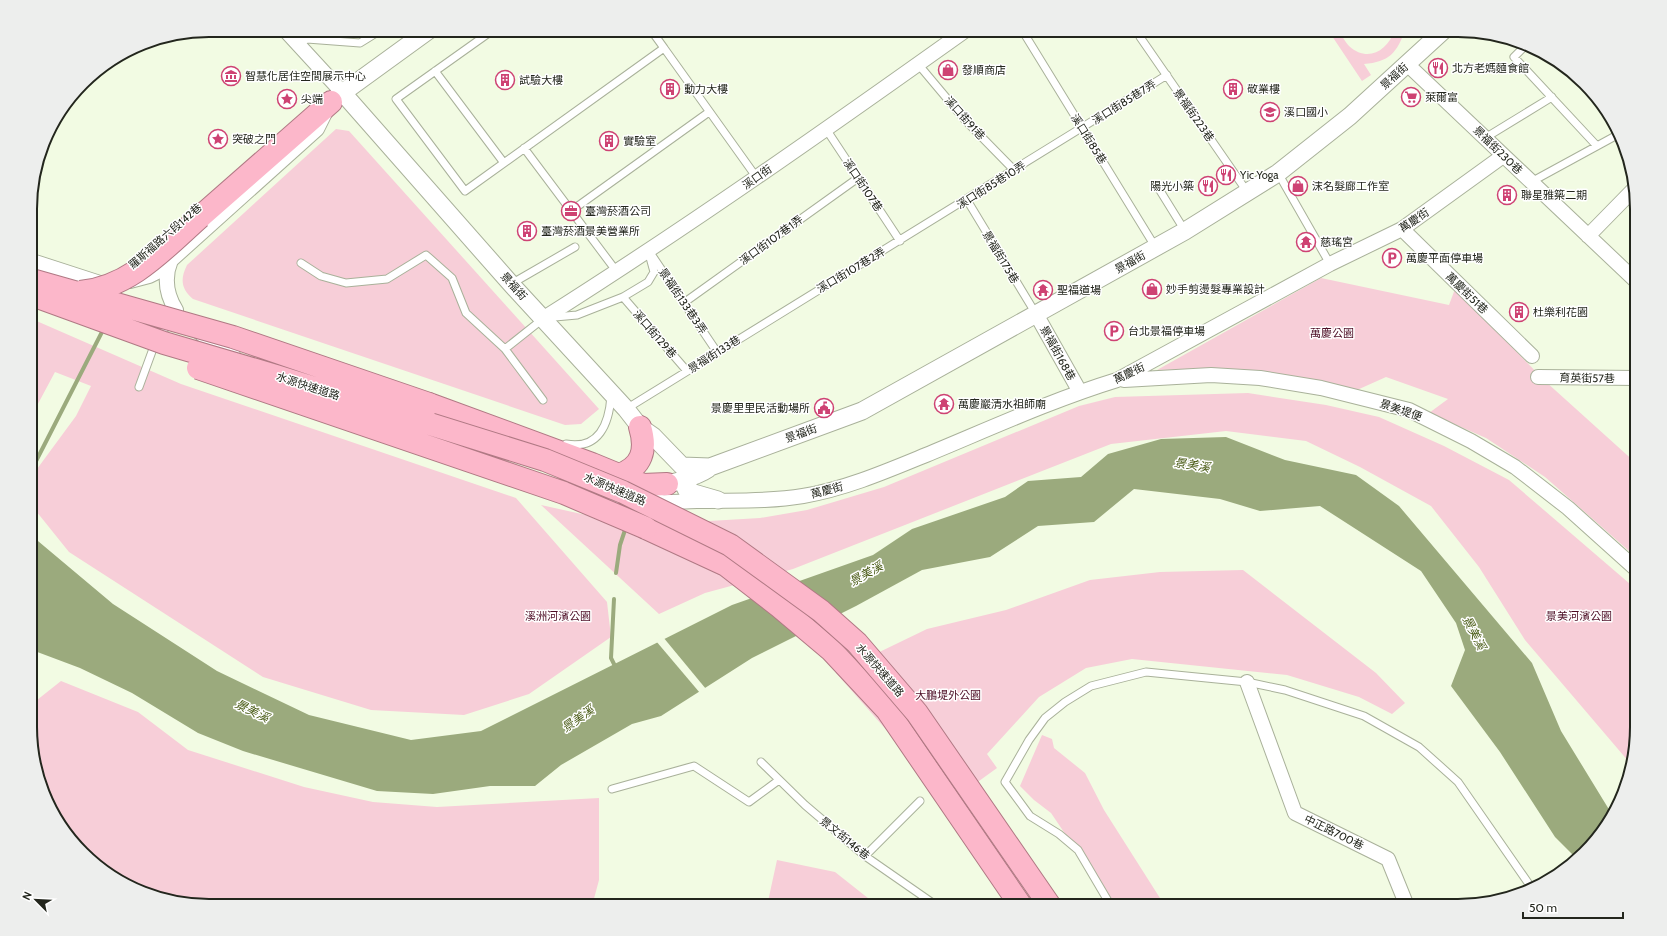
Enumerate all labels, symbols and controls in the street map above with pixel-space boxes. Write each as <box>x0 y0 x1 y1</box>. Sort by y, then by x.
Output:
restaurant icon: 北方老媽麵食館 <box>1427 57 1449 79</box>
shop icon: 發順商店 <box>937 59 959 81</box>
street label: 景福街 <box>1377 60 1411 92</box>
place label: 北方老媽麵食館 <box>1452 61 1529 75</box>
place label: 發順商店 <box>962 63 1006 77</box>
museum icon: 智慧化居住空間展示中心 <box>220 65 242 87</box>
place label: 智慧化居住空間展示中心 <box>245 69 366 83</box>
building icon: 試驗大樓 <box>494 69 516 91</box>
place label: 試驗大樓 <box>519 73 563 87</box>
street label: 溪口街85巷7弄 <box>1089 77 1159 127</box>
building icon: 動力大樓 <box>659 78 681 100</box>
building icon: 敬業樓 <box>1222 78 1244 100</box>
place label: 動力大樓 <box>684 82 728 96</box>
place label: 敬業樓 <box>1247 82 1280 96</box>
street label: 景福街223巷 <box>1171 86 1217 144</box>
supermarket icon: 萊爾富 <box>1400 86 1422 108</box>
place icon: 尖端 <box>276 88 298 110</box>
place label: 萊爾富 <box>1425 90 1458 104</box>
place label: 尖端 <box>301 92 323 106</box>
street label: 溪口街91巷 <box>942 93 988 143</box>
school or university icon: 溪口國小 <box>1259 101 1281 123</box>
place label: 溪口國小 <box>1284 105 1328 119</box>
street label: 溪口街85巷 <box>1068 111 1110 167</box>
street label: 景福街230巷 <box>1470 123 1526 177</box>
place icon: 突破之門 <box>207 128 229 150</box>
building icon: 實驗室 <box>598 130 620 152</box>
place label: 突破之門 <box>232 132 276 146</box>
place label: 實驗室 <box>623 134 656 148</box>
street label: 溪口街107巷 <box>840 156 886 214</box>
street label: 溪口街85巷10弄 <box>954 158 1028 212</box>
street label: 溪口街 <box>739 162 775 192</box>
restaurant icon: Yic Yoga <box>1215 164 1237 186</box>
place label: Yic Yoga <box>1239 168 1279 182</box>
restaurant icon: 陽光小築 <box>1197 175 1219 197</box>
shop icon: 沫名髮廊工作室 <box>1287 175 1309 197</box>
place label: 陽光小築 <box>1150 179 1194 193</box>
place label: 沫名髮廊工作室 <box>1312 179 1389 193</box>
building icon: 聯星雅築二期 <box>1496 184 1518 206</box>
place label: 聯星雅築二期 <box>1521 188 1587 202</box>
street label: 羅斯福路六段142巷 <box>125 200 205 272</box>
office icon: 臺灣菸酒公司 <box>560 200 582 222</box>
place label: 臺灣菸酒公司 <box>585 204 651 218</box>
street label: 萬慶街 <box>1396 205 1432 235</box>
street label: 溪口街107巷1弄 <box>736 212 806 268</box>
building icon: 臺灣菸酒景美營業所 <box>516 220 538 242</box>
place label: 臺灣菸酒景美營業所 <box>541 224 640 238</box>
street label: 景福街175巷 <box>980 228 1022 286</box>
temple icon: 慈瑤宮 <box>1295 231 1317 253</box>
place label: 慈瑤宮 <box>1320 235 1353 249</box>
street label: 溪口街107巷2弄 <box>814 244 888 296</box>
parking icon: 萬慶平面停車場 <box>1381 247 1403 269</box>
street label: 景福街 <box>1112 248 1148 276</box>
place label: 萬慶平面停車場 <box>1406 251 1483 265</box>
street label: 景福街133巷3弄 <box>656 265 710 337</box>
street label: 景福街 <box>498 269 530 303</box>
street label: 萬慶街51巷 <box>1443 269 1491 317</box>
shop icon: 妙手剪燙髮專業設計 <box>1141 278 1163 300</box>
temple icon: 聖福道場 <box>1032 279 1054 301</box>
place label: 妙手剪燙髮專業設計 <box>1166 282 1265 296</box>
place label: 聖福道場 <box>1057 283 1101 297</box>
building icon: 杜樂利花園 <box>1508 301 1530 323</box>
place label: 杜樂利花園 <box>1533 305 1588 319</box>
street label: 溪口街129巷 <box>630 307 680 361</box>
parking icon: 台北景福停車場 <box>1103 320 1125 342</box>
street label: 景福街168巷 <box>1037 323 1079 383</box>
place label: 台北景福停車場 <box>1128 324 1205 338</box>
park label: 萬慶公園 <box>1310 326 1354 340</box>
street label: 景福街133巷 <box>685 332 743 376</box>
street label: 萬慶街 <box>1111 359 1147 387</box>
street label: 水源快速道路 <box>274 369 342 403</box>
street label: 育英街57巷 <box>1559 371 1615 385</box>
temple icon: 萬慶巖清水祖師廟 <box>933 393 955 415</box>
street label: 景美堤便 <box>1378 396 1425 424</box>
public building icon: 景慶里里民活動場所 <box>813 397 835 419</box>
place label: 萬慶巖清水祖師廟 <box>958 397 1046 411</box>
place label: 景慶里里民活動場所 <box>711 401 810 415</box>
street label: 景福街 <box>783 421 819 445</box>
water label: 景美溪 <box>1173 454 1213 475</box>
street label: 水源快速道路 <box>582 470 648 508</box>
street label: 萬慶街 <box>809 479 845 501</box>
water label: 景美溪 <box>846 557 887 589</box>
park label: 溪洲河濱公園 <box>525 609 591 623</box>
park label: 景美河濱公園 <box>1546 609 1612 623</box>
water label: 景美溪 <box>1460 613 1490 654</box>
street label: 水源快速道路 <box>853 641 907 699</box>
park label: 大鵬堤外公園 <box>915 688 981 702</box>
water label: 景美溪 <box>233 696 273 726</box>
water label: 景美溪 <box>559 701 598 735</box>
street label: 中正路700巷 <box>1302 812 1366 852</box>
street label: 景文街146巷 <box>817 814 873 862</box>
north arrow <box>16 880 56 920</box>
text: N <box>19 890 35 902</box>
scale bar <box>1523 894 1623 920</box>
text: 50 m <box>1529 900 1557 915</box>

